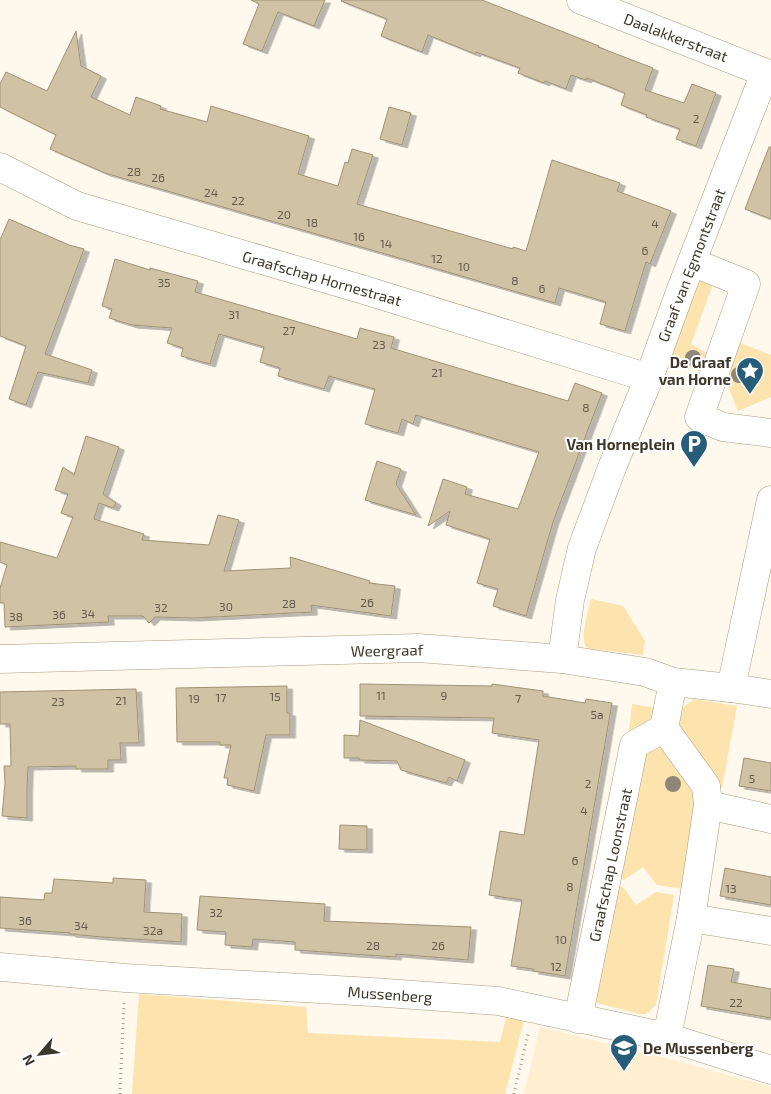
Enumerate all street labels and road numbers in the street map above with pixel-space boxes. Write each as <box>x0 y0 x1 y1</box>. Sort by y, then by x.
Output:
street label: Daalakkerstraat <box>622 9 731 65</box>
street label: Graaf van Egmontstraat <box>653 185 729 344</box>
street label: Graafschap Hornestraat <box>240 247 404 309</box>
street label: Weergraaf <box>351 640 424 660</box>
street label: Graafschap Loonstraat <box>585 786 635 943</box>
street label: Mussenberg <box>347 982 433 1006</box>

